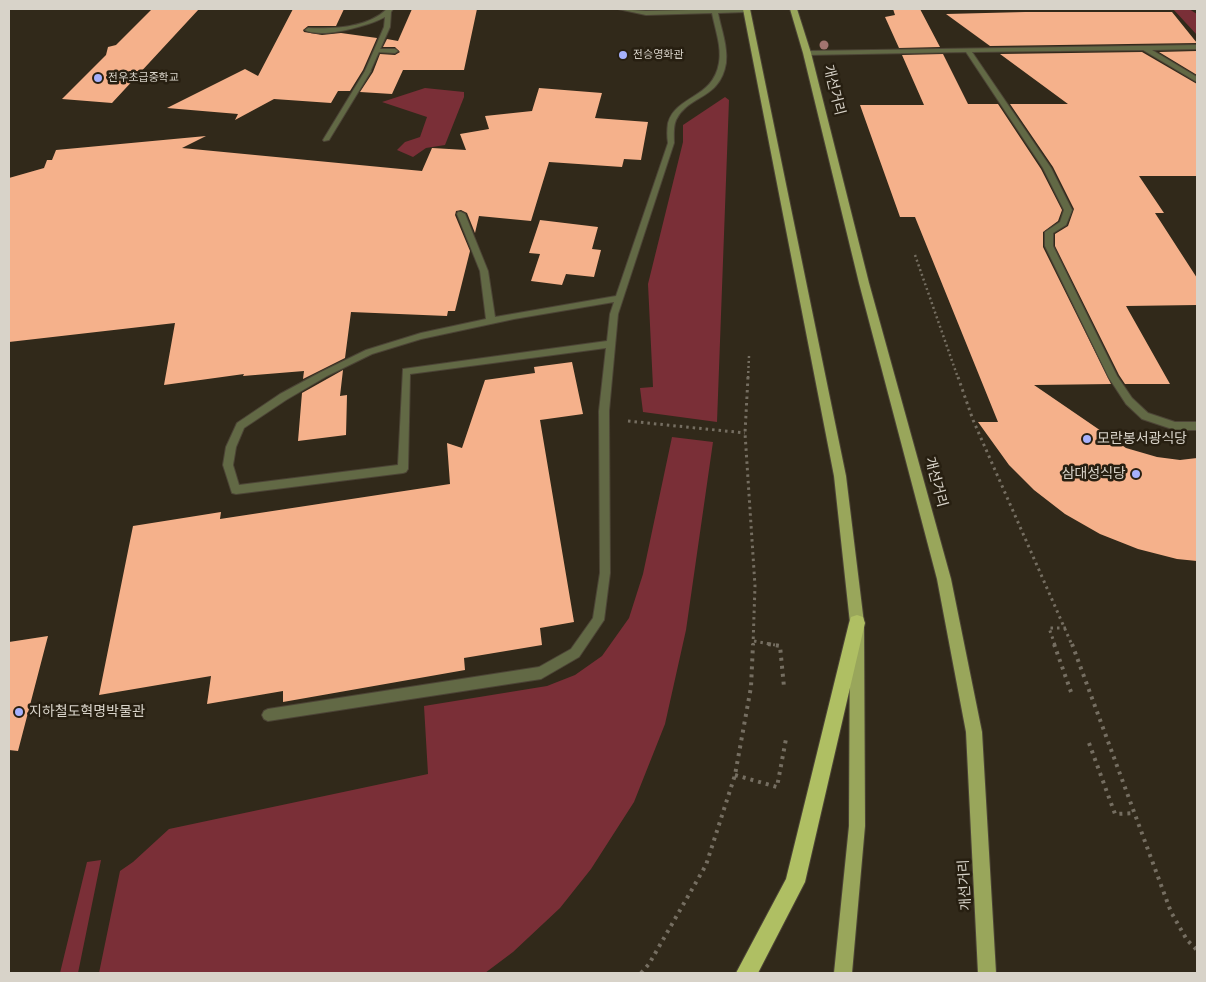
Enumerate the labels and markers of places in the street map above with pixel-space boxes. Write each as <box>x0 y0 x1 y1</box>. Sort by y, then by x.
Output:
place label: 전승영화관 <box>633 48 684 62</box>
marker: 전승영화관 <box>617 49 629 61</box>
place label: 전우초급중학교 <box>108 71 179 85</box>
marker: 전우초급중학교 <box>92 72 104 84</box>
place label: 모란봉서광식당 <box>1097 431 1187 447</box>
marker: 모란봉서광식당 <box>1081 433 1093 445</box>
place label: 삼대성식당 <box>1062 466 1126 482</box>
marker: 삼대성식당 <box>1130 468 1142 480</box>
place label: 지하철도혁명박물관 <box>29 704 145 720</box>
marker: 지하철도혁명박물관 <box>13 706 25 718</box>

